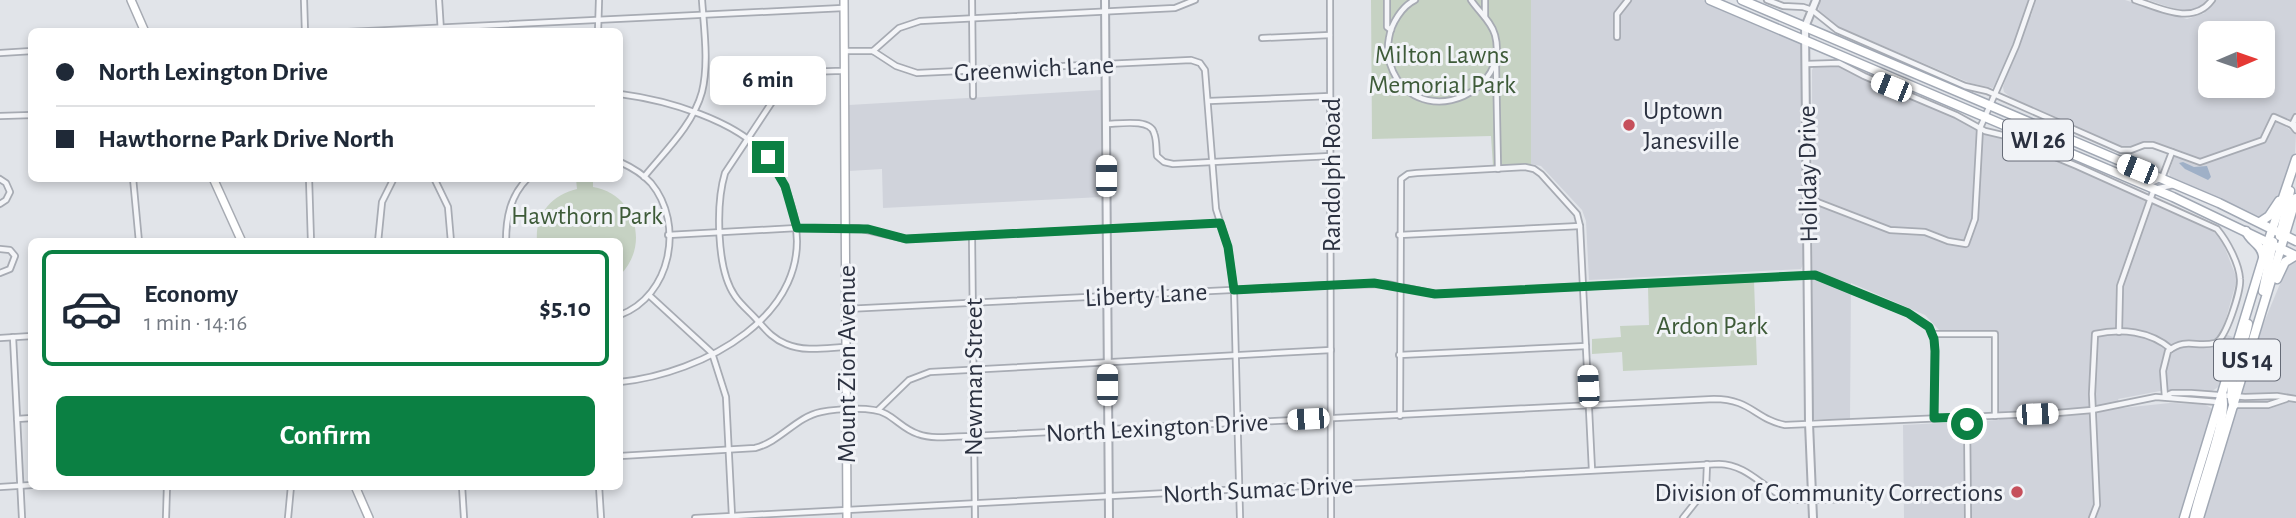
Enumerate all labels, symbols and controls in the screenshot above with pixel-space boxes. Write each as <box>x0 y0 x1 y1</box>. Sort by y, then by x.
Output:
north arrow <box>2198 21 2275 98</box>
map controls <box>2198 21 2275 98</box>
park label: Milton Lawns Memorial Park <box>1368 42 1516 98</box>
street label: Greenwich Lane <box>954 52 1115 86</box>
callout: 6 min <box>710 55 826 104</box>
text: North Lexington Drive <box>98 59 328 85</box>
text: 6 min <box>742 69 794 92</box>
car <box>1868 69 1915 105</box>
street label: Randolph Road <box>1319 98 1345 252</box>
place label: Uptown Janesville <box>1643 98 1739 154</box>
street label: Holiday Drive <box>1794 105 1822 243</box>
marker: Uptown Janesville <box>1621 117 1637 133</box>
road number: WI 26 <box>2003 120 2073 160</box>
text: Hawthorne Park Drive North <box>98 126 394 152</box>
route end <box>752 141 784 173</box>
car <box>2114 151 2161 187</box>
car <box>1096 155 1117 197</box>
park label: Hawthorn Park <box>511 203 663 229</box>
street label: Mount Zion Avenue <box>834 265 860 463</box>
icon: car <box>60 277 123 340</box>
street label: Liberty Lane <box>1084 279 1208 311</box>
text: Economy <box>144 281 238 307</box>
text: $5.10 <box>539 295 591 321</box>
street label: Newman Street <box>961 298 987 456</box>
text: 1 min · 14:16 <box>144 312 247 335</box>
park label: Ardon Park <box>1656 313 1768 339</box>
road number: US 14 <box>2214 340 2280 380</box>
car <box>1097 364 1118 406</box>
car <box>1577 364 1600 408</box>
button: Confirm <box>56 396 595 476</box>
car <box>2016 403 2059 425</box>
car <box>1287 407 1330 431</box>
route start <box>1951 408 1983 440</box>
street label: North Lexington Drive <box>1045 409 1269 447</box>
street label: North Sumac Drive <box>1162 472 1354 508</box>
place label: Division of Community Corrections <box>1654 480 2003 506</box>
marker: Division of Community Corrections <box>2009 484 2025 500</box>

